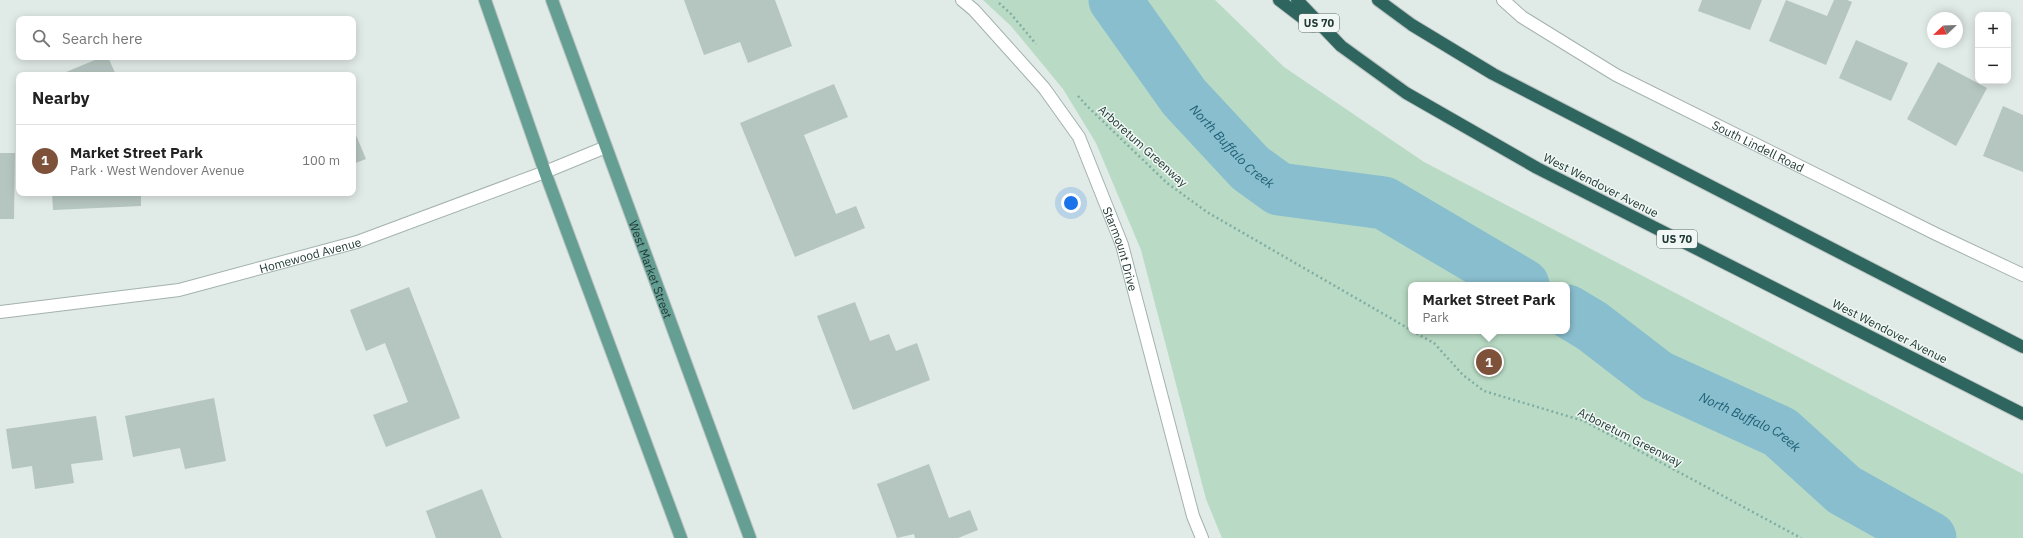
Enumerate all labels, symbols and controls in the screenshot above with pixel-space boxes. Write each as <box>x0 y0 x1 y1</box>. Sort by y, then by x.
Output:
north arrow <box>1927 12 1963 48</box>
map controls <box>1975 12 2011 84</box>
button: + <box>1975 12 2011 48</box>
road number: US 70 <box>1299 14 1339 32</box>
search box <box>16 16 356 60</box>
icon: search <box>30 27 52 49</box>
text: Search here <box>62 29 142 48</box>
button: − <box>1975 48 2011 84</box>
text: Nearby <box>32 87 90 109</box>
water label: North Buffalo Creek <box>1186 100 1278 192</box>
street label: Arboretum Greenway <box>1095 102 1191 190</box>
street label: South Lindell Road <box>1710 117 1807 175</box>
text: Market Street Park <box>70 143 203 162</box>
street label: West Wendover Avenue <box>1541 149 1661 221</box>
text: 1 <box>41 152 49 169</box>
text: 100 m <box>302 152 340 169</box>
text: Park · West Wendover Avenue <box>70 162 244 179</box>
your location <box>1061 193 1081 213</box>
street label: Starmount Drive <box>1100 204 1141 293</box>
street label: West Market Street <box>626 218 676 320</box>
road number: US 70 <box>1657 230 1697 248</box>
street label: Homewood Avenue <box>257 234 363 276</box>
popup <box>1408 282 1570 334</box>
text: Market Street Park <box>1423 290 1555 309</box>
street label: West Wendover Avenue <box>1830 295 1950 367</box>
text: Park <box>1423 309 1449 326</box>
pin: 1 <box>1476 347 1502 377</box>
water label: North Buffalo Creek <box>1697 388 1804 455</box>
street label: Arboretum Greenway <box>1575 404 1685 470</box>

